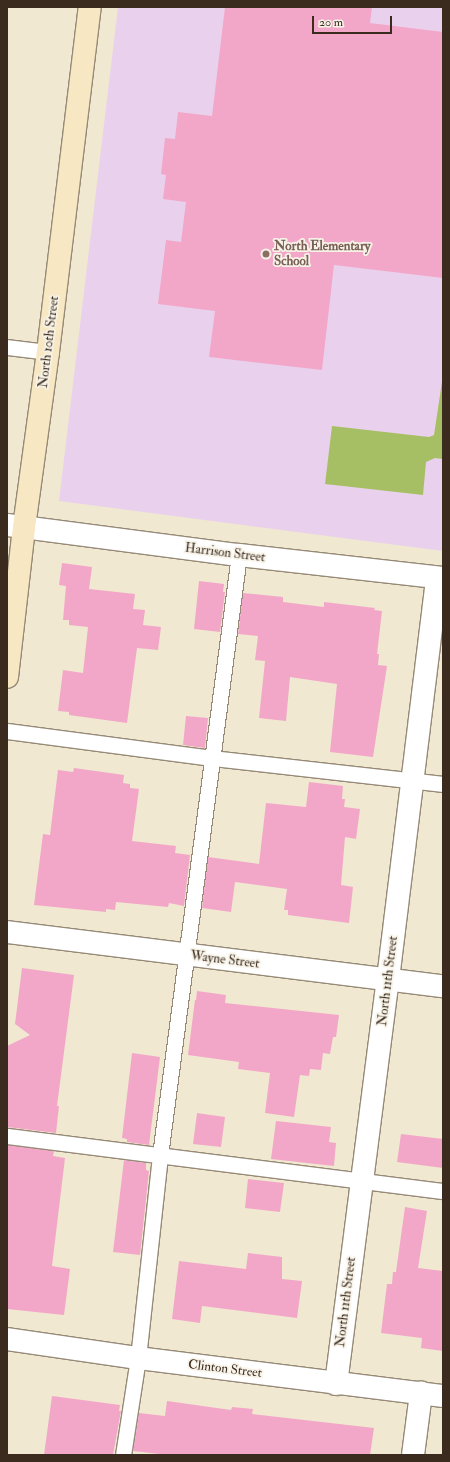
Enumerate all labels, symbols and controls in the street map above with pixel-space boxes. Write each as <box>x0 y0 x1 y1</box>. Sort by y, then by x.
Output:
scale bar <box>314 8 394 34</box>
text: 20 m <box>319 15 343 30</box>
place label: North Elementary School <box>274 239 371 270</box>
marker: North Elementary School <box>261 249 271 259</box>
street label: North 10th Street <box>36 295 62 389</box>
street label: Harrison Street <box>184 540 266 566</box>
street label: North 11th Street <box>375 935 401 1027</box>
street label: Wayne Street <box>190 948 260 972</box>
street label: North 11th Street <box>333 1256 359 1348</box>
street label: Clinton Street <box>187 1357 263 1381</box>

